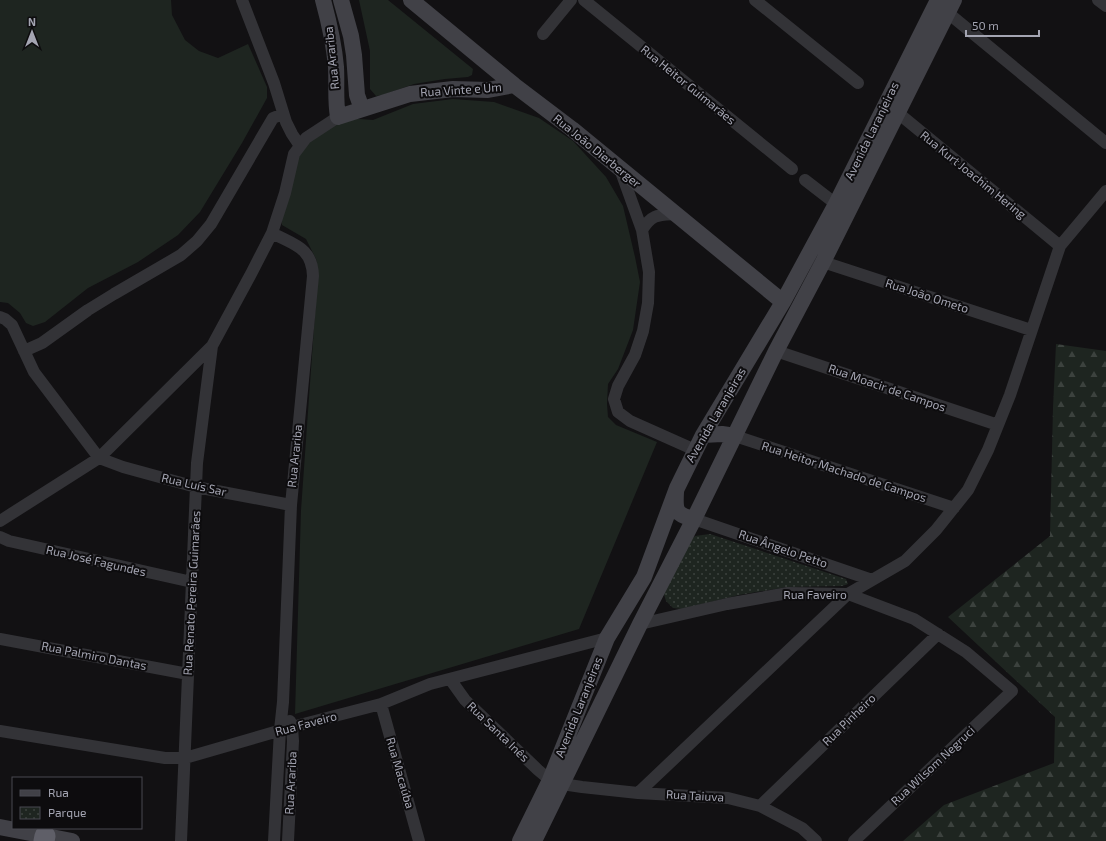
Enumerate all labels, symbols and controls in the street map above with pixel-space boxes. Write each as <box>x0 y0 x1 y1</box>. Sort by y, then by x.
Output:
north arrow <box>12 12 52 52</box>
scale bar <box>966 12 1039 38</box>
text: N <box>28 15 36 28</box>
text: 50 m <box>972 18 999 32</box>
street label: Rua Arariba <box>321 26 341 90</box>
street label: Rua Heitor Guimarães <box>638 42 739 127</box>
street label: Rua Vinte e Um <box>420 79 502 99</box>
street label: Avenida Laranjeiras <box>841 79 902 182</box>
street label: Rua João Dierberger <box>551 111 644 190</box>
street label: Rua Kurt Joachim Hering <box>918 127 1029 221</box>
street label: Rua João Ometo <box>884 275 971 315</box>
street label: Rua Moacir de Campos <box>827 360 948 414</box>
street label: Avenida Laranjeiras <box>682 365 749 465</box>
street label: Rua Arariba <box>284 424 304 488</box>
street label: Rua Heitor Machado de Campos <box>760 438 928 504</box>
street label: Rua Luís Sar <box>160 470 228 498</box>
street label: Rua Renato Pereira Guimarães <box>180 510 202 676</box>
street label: Rua Ângelo Petto <box>737 526 830 570</box>
street label: Rua José Fagundes <box>45 542 148 578</box>
street label: Rua Faveiro <box>783 587 847 601</box>
street label: Rua Palmiro Dantas <box>40 638 148 672</box>
street label: Avenida Laranjeiras <box>552 654 606 759</box>
street label: Rua Pinheiro <box>819 690 878 748</box>
street label: Rua Santa Inês <box>465 698 532 764</box>
street label: Rua Faveiro <box>273 708 338 738</box>
street label: Rua Wilsom Negruci <box>888 723 977 808</box>
street label: Rua Macaúba <box>384 736 418 810</box>
street label: Rua Arariba <box>281 751 299 815</box>
legend <box>12 777 142 829</box>
text: Rua <box>48 785 69 799</box>
street label: Rua Taiuva <box>666 786 725 804</box>
text: Parque <box>48 805 86 819</box>

